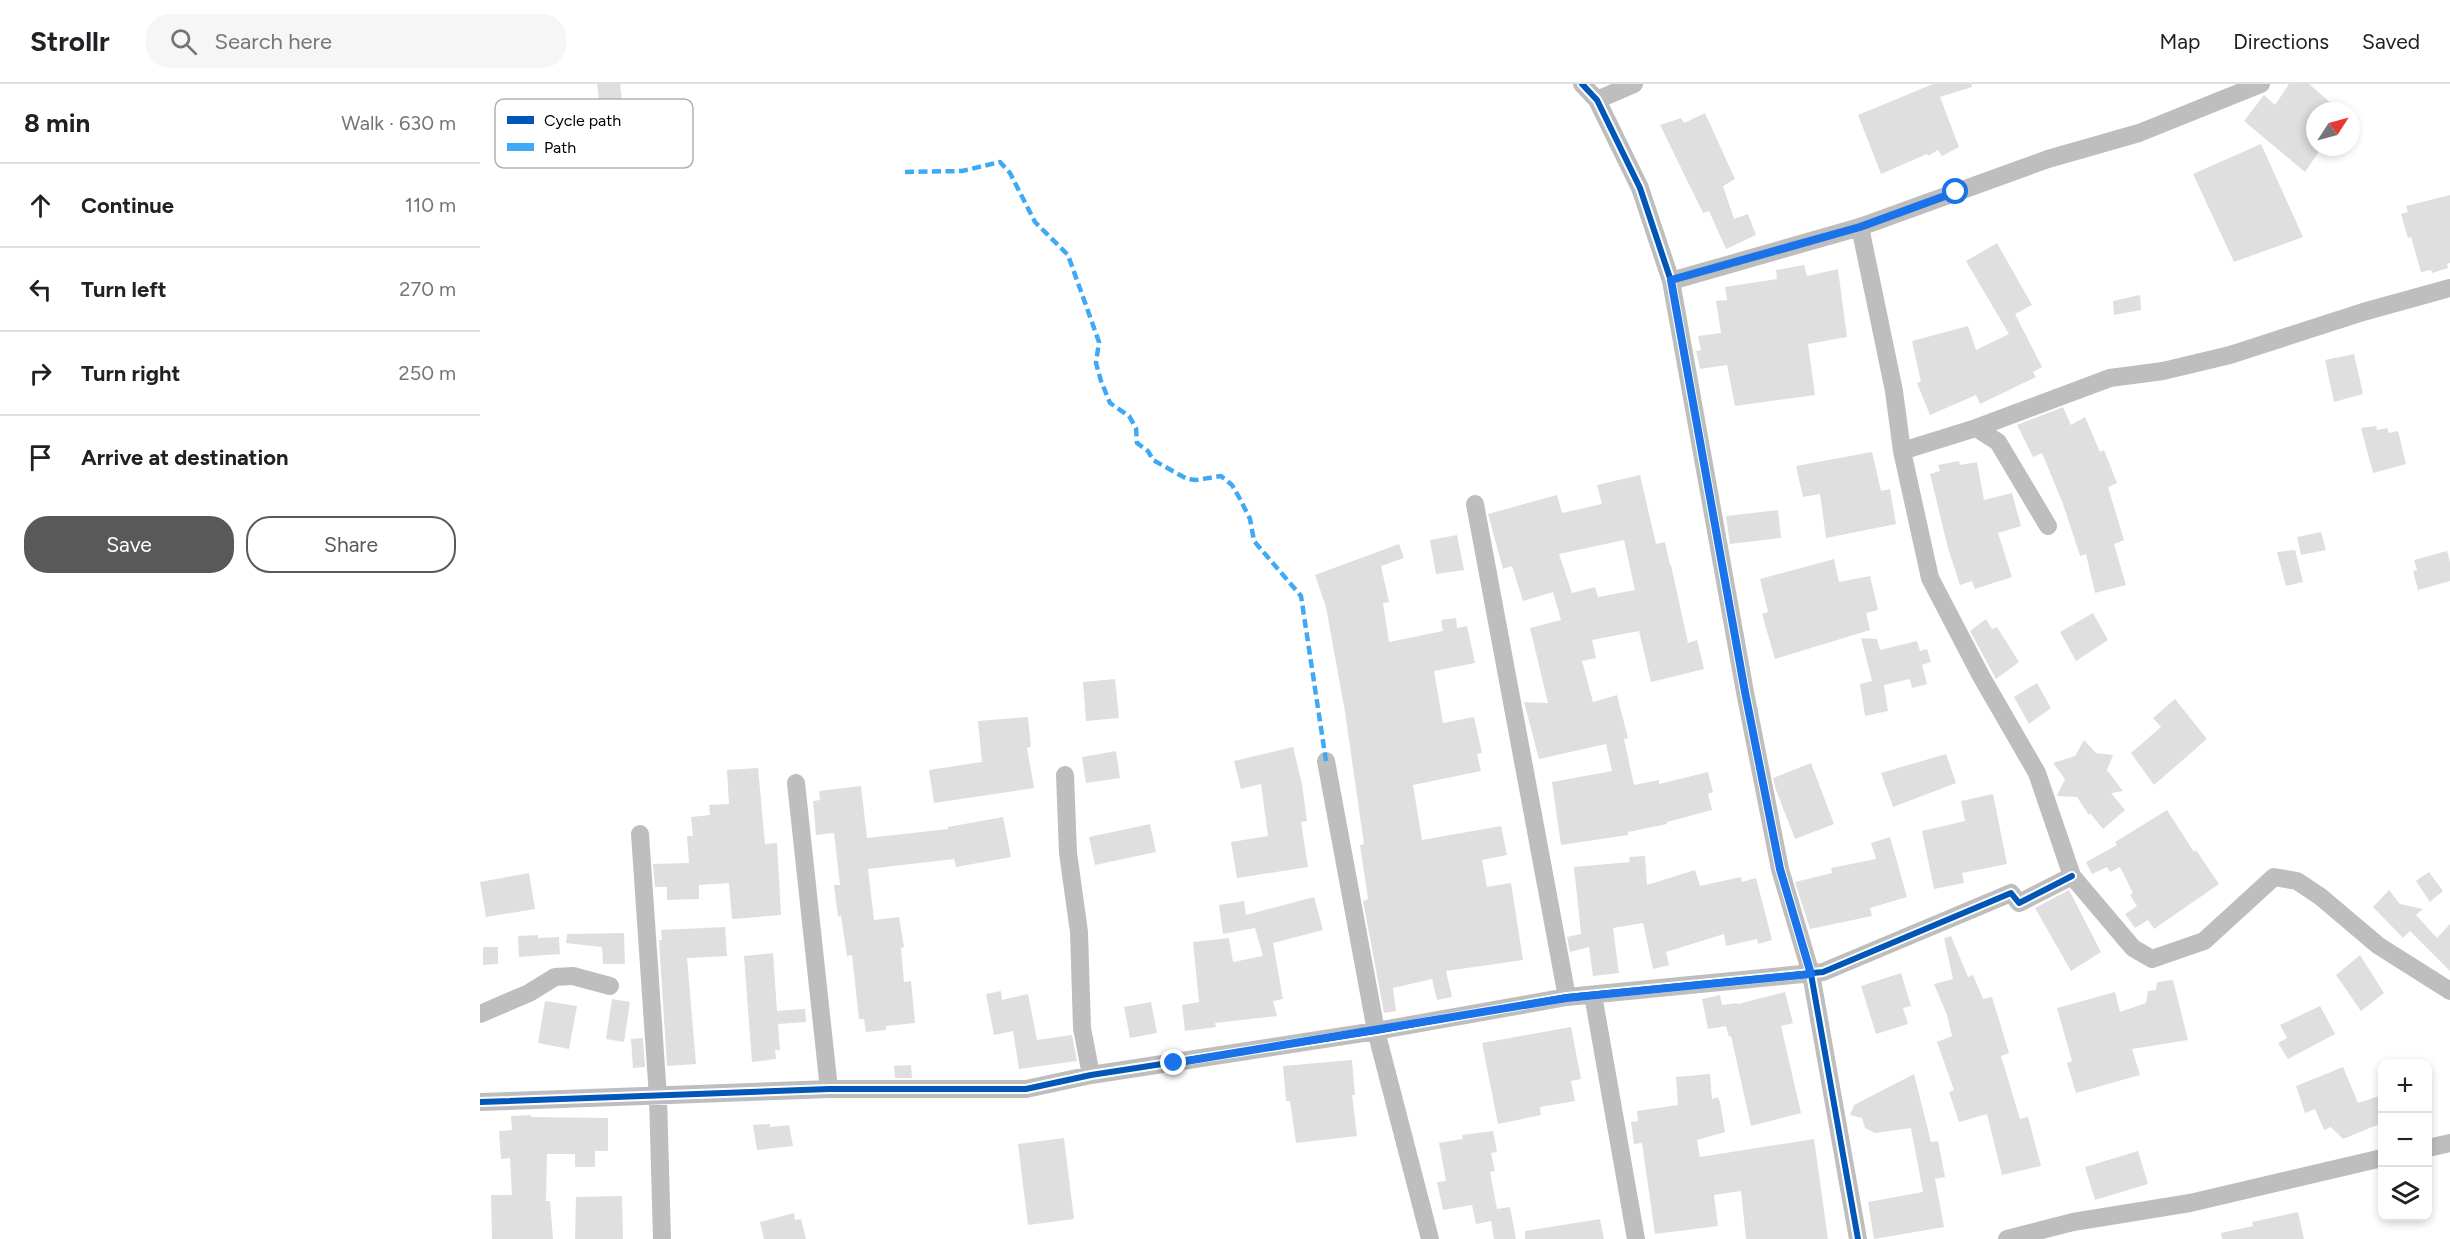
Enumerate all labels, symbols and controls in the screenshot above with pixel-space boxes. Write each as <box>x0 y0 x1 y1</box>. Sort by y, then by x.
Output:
search box <box>146 14 566 68</box>
text: Strollr <box>30 24 110 58</box>
icon: search <box>167 25 200 58</box>
text: Search here <box>215 28 332 55</box>
text: Map <box>2159 29 2200 54</box>
text: Directions <box>2233 29 2329 54</box>
text: Saved <box>2362 29 2420 54</box>
legend <box>495 99 693 168</box>
north arrow <box>2306 102 2360 156</box>
text: 8 min <box>24 107 90 139</box>
text: Walk · 630 m <box>341 111 456 135</box>
text: Cycle path <box>544 111 621 130</box>
text: Path <box>544 138 576 157</box>
route start <box>1942 178 1968 204</box>
icon: ahead <box>24 189 57 222</box>
text: Continue <box>81 192 174 219</box>
text: 110 m <box>405 193 456 217</box>
icon: left <box>24 273 57 306</box>
text: Turn left <box>81 276 167 303</box>
text: 270 m <box>399 277 456 301</box>
icon: right <box>24 357 57 390</box>
text: Turn right <box>81 360 180 387</box>
text: 250 m <box>399 361 456 385</box>
icon: arrive <box>24 441 57 474</box>
text: Arrive at destination <box>81 444 289 471</box>
button: Save <box>24 516 234 573</box>
button: Share <box>246 516 456 573</box>
route end <box>1160 1049 1186 1075</box>
map controls <box>2378 1059 2432 1221</box>
button: + <box>2378 1059 2432 1113</box>
button: − <box>2378 1113 2432 1167</box>
button: layers <box>2378 1167 2432 1221</box>

